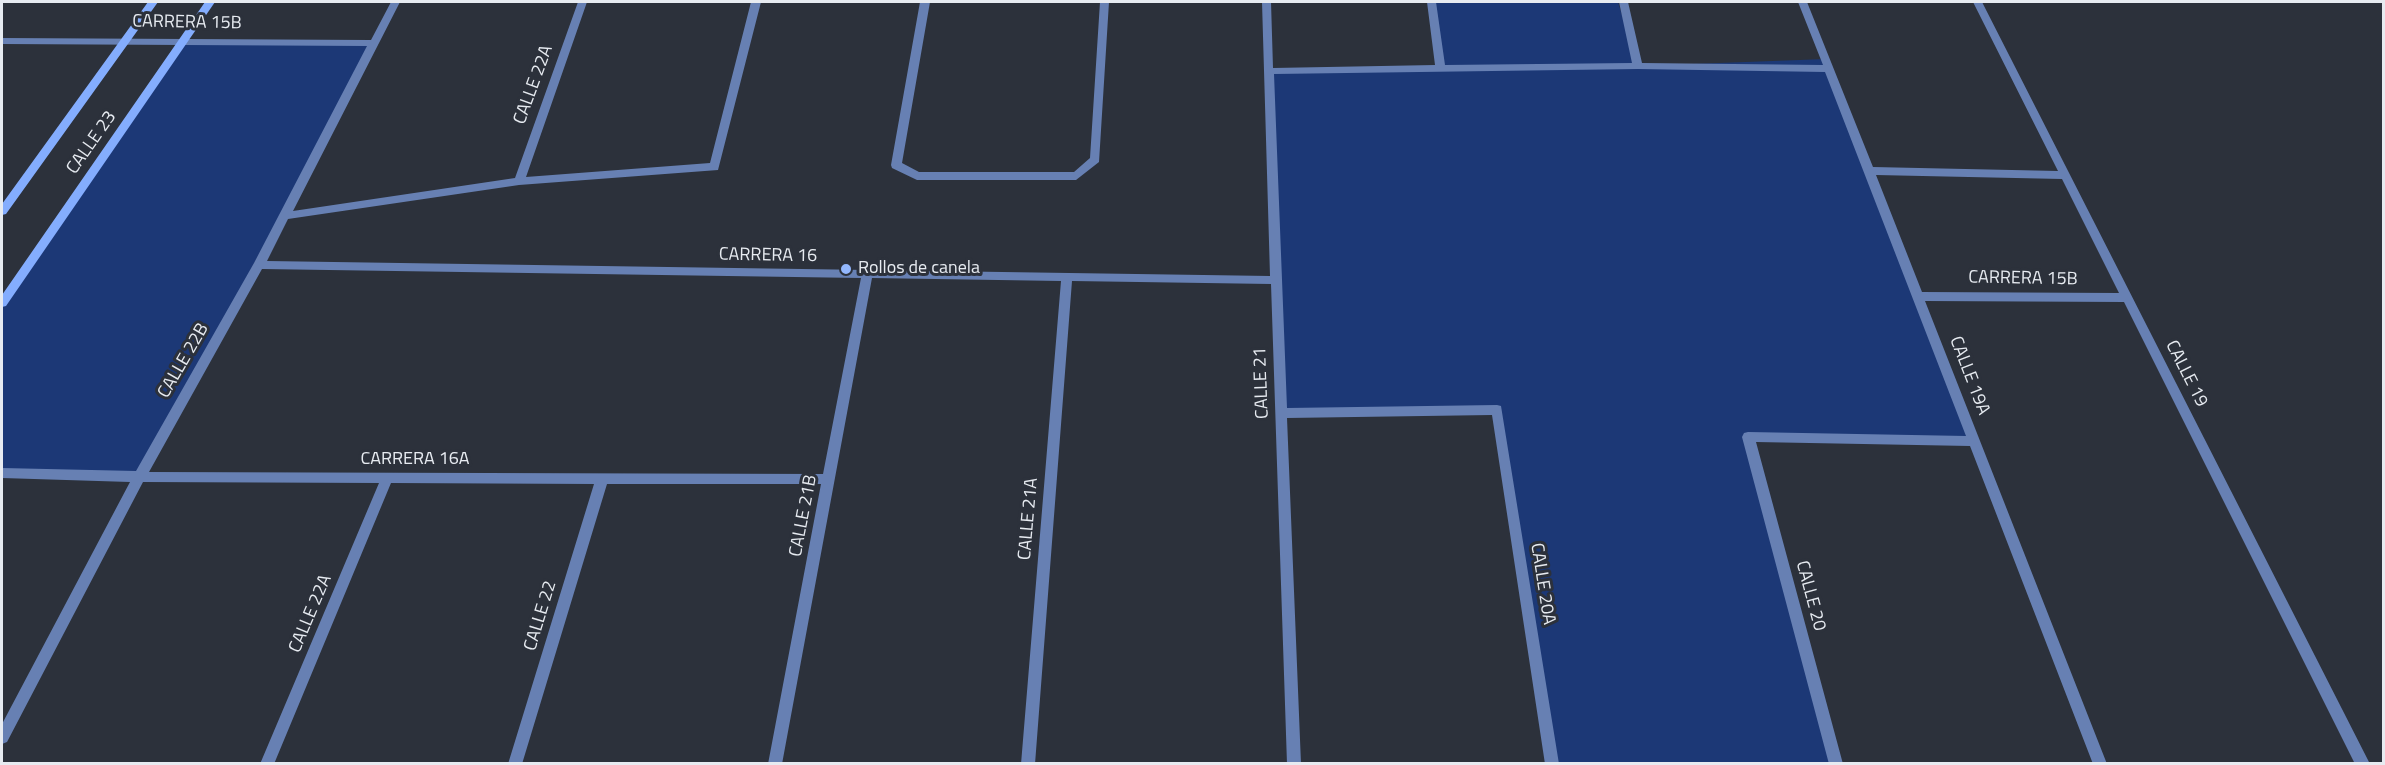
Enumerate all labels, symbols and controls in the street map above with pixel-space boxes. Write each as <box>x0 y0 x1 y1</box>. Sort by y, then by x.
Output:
street label: CARRERA 15B <box>132 11 242 35</box>
street label: CALLE 22A <box>510 43 558 127</box>
street label: CALLE 23 <box>63 107 121 179</box>
street label: CARRERA 16 <box>719 244 817 268</box>
place label: Rollos de canela <box>858 258 980 280</box>
marker: Rollos de canela <box>839 262 853 276</box>
street label: CARRERA 15B <box>1968 267 2078 291</box>
street label: CALLE 22B <box>154 320 214 402</box>
street label: CALLE 19A <box>1944 334 1994 418</box>
street label: CALLE 19 <box>2160 337 2212 411</box>
street label: CALLE 21 <box>1250 347 1274 419</box>
street label: CARRERA 16A <box>360 449 470 471</box>
street label: CALLE 21B <box>785 473 823 559</box>
street label: CALLE 21A <box>1015 477 1043 561</box>
street label: CALLE 20A <box>1525 542 1559 626</box>
street label: CALLE 20 <box>1790 559 1830 633</box>
street label: CALLE 22A <box>285 572 337 656</box>
street label: CALLE 22 <box>520 578 562 654</box>

